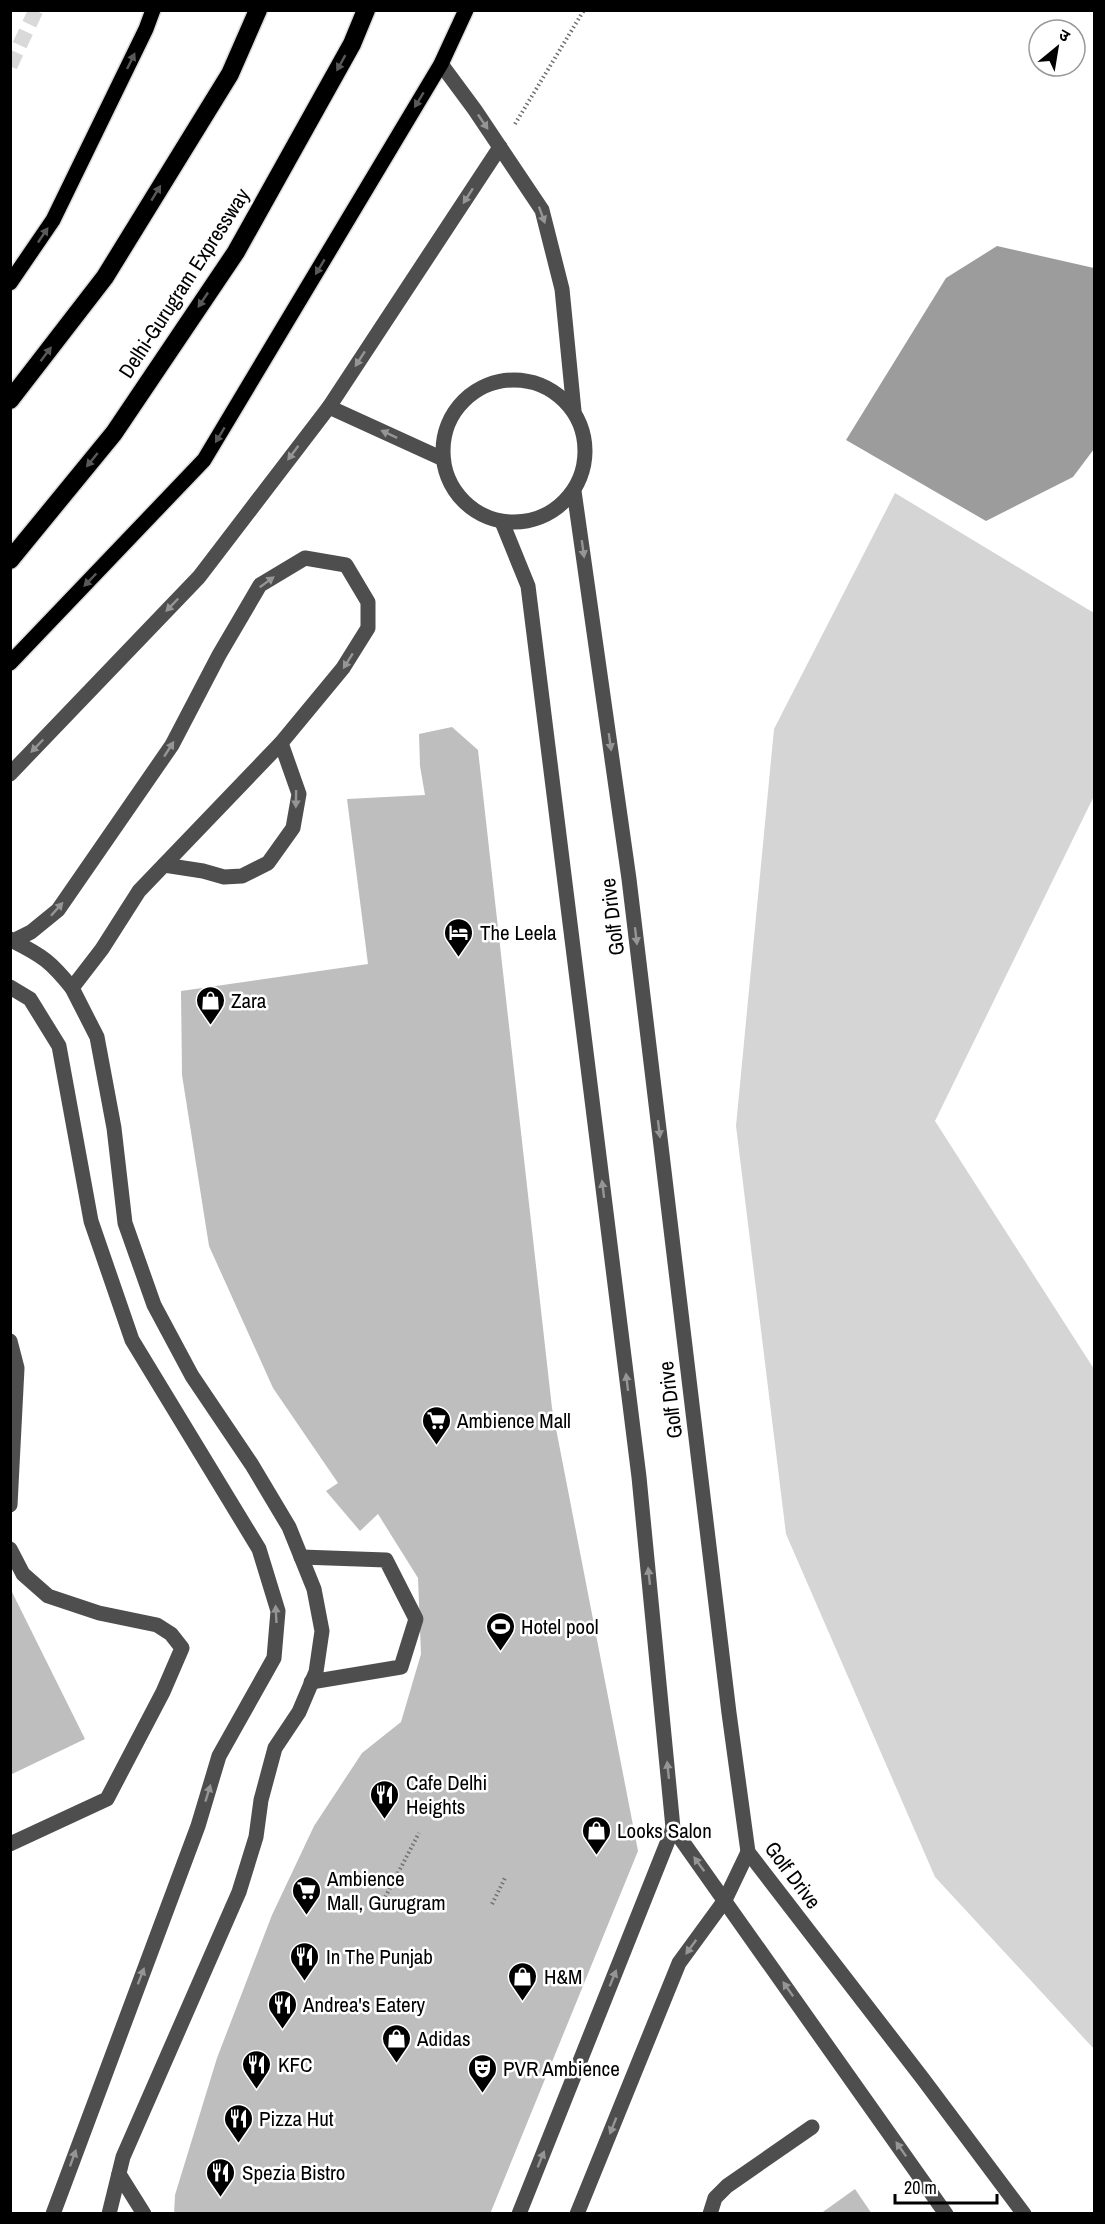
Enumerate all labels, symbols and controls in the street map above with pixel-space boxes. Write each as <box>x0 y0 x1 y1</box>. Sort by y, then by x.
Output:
north arrow <box>1027 18 1087 78</box>
text: उ <box>1055 23 1075 47</box>
one-way arrow <box>125 52 135 70</box>
one-way arrow <box>336 55 346 72</box>
one-way arrow <box>414 92 425 108</box>
one-way arrow <box>478 114 489 130</box>
street label: Delhi-Gurugram Expressway <box>112 182 257 384</box>
one-way arrow <box>151 185 162 201</box>
one-way arrow <box>463 188 474 204</box>
one-way arrow <box>537 206 547 224</box>
one-way arrow <box>37 227 48 243</box>
one-way arrow <box>314 259 325 275</box>
one-way arrow <box>198 292 209 308</box>
one-way arrow <box>40 346 52 362</box>
one-way arrow <box>355 351 366 367</box>
one-way arrow <box>214 427 225 443</box>
one-way arrow <box>381 430 398 439</box>
one-way arrow <box>287 445 300 461</box>
one-way arrow <box>86 452 99 467</box>
one-way arrow <box>578 540 587 559</box>
one-way arrow <box>84 572 98 586</box>
one-way arrow <box>258 576 274 588</box>
one-way arrow <box>165 598 179 612</box>
one-way arrow <box>342 653 353 669</box>
one-way arrow <box>605 733 614 752</box>
one-way arrow <box>30 739 44 754</box>
one-way arrow <box>163 741 174 757</box>
one-way arrow <box>292 789 301 808</box>
street label: Golf Drive <box>593 877 631 957</box>
one-way arrow <box>50 902 63 917</box>
hotel icon: The Leela <box>443 916 475 958</box>
place label: The Leela <box>480 918 557 947</box>
one-way arrow <box>631 926 641 945</box>
shop icon: Zara <box>194 984 226 1026</box>
place label: Zara <box>231 986 267 1015</box>
one-way arrow <box>654 1120 664 1139</box>
one-way arrow <box>598 1179 608 1198</box>
street label: Golf Drive <box>651 1360 689 1440</box>
one-way arrow <box>622 1372 632 1391</box>
supermarket icon: Ambience Mall <box>420 1404 452 1446</box>
place label: Ambience Mall <box>456 1406 571 1435</box>
one-way arrow <box>644 1566 654 1585</box>
one-way arrow <box>272 1604 281 1623</box>
sports icon: Hotel pool <box>484 1610 516 1652</box>
place label: Hotel pool <box>521 1612 599 1641</box>
one-way arrow <box>663 1760 673 1779</box>
place label: Cafe Delhi Heights <box>406 1768 487 1821</box>
restaurant icon: Cafe Delhi Heights <box>369 1778 401 1820</box>
one-way arrow <box>204 1784 213 1802</box>
shop icon: Looks Salon <box>580 1814 612 1856</box>
place label: Looks Salon <box>617 1816 712 1845</box>
street label: Golf Drive <box>758 1835 828 1915</box>
one-way arrow <box>694 1856 705 1872</box>
place label: Ambience Mall, Gurugram <box>326 1864 446 1917</box>
supermarket icon: Ambience Mall, Gurugram <box>290 1874 322 1916</box>
restaurant icon: In The Punjab <box>289 1940 321 1982</box>
one-way arrow <box>685 1940 697 1955</box>
place label: In The Punjab <box>326 1942 433 1971</box>
shop icon: H&M <box>507 1960 539 2002</box>
place label: H&M <box>544 1962 582 1991</box>
one-way arrow <box>137 1967 146 1985</box>
one-way arrow <box>609 1969 618 1987</box>
one-way arrow <box>782 1982 794 1998</box>
restaurant icon: Andrea's Eatery <box>266 1988 298 2030</box>
place label: Andrea's Eatery <box>302 1990 425 2019</box>
shop icon: Adidas <box>380 2022 412 2064</box>
place label: Adidas <box>416 2024 471 2053</box>
restaurant icon: KFC <box>241 2048 273 2090</box>
place label: KFC <box>278 2050 312 2079</box>
theatre icon: PVR Ambience <box>466 2052 498 2094</box>
place label: PVR Ambience <box>503 2054 620 2083</box>
restaurant icon: Pizza Hut <box>222 2102 254 2144</box>
place label: Pizza Hut <box>259 2104 334 2133</box>
one-way arrow <box>608 2117 618 2135</box>
one-way arrow <box>895 2141 907 2157</box>
one-way arrow <box>68 2149 78 2167</box>
one-way arrow <box>537 2150 546 2168</box>
restaurant icon: Spezia Bistro <box>205 2156 237 2198</box>
place label: Spezia Bistro <box>242 2158 345 2187</box>
scale bar <box>895 2167 997 2205</box>
text: 20 m <box>904 2175 937 2200</box>

